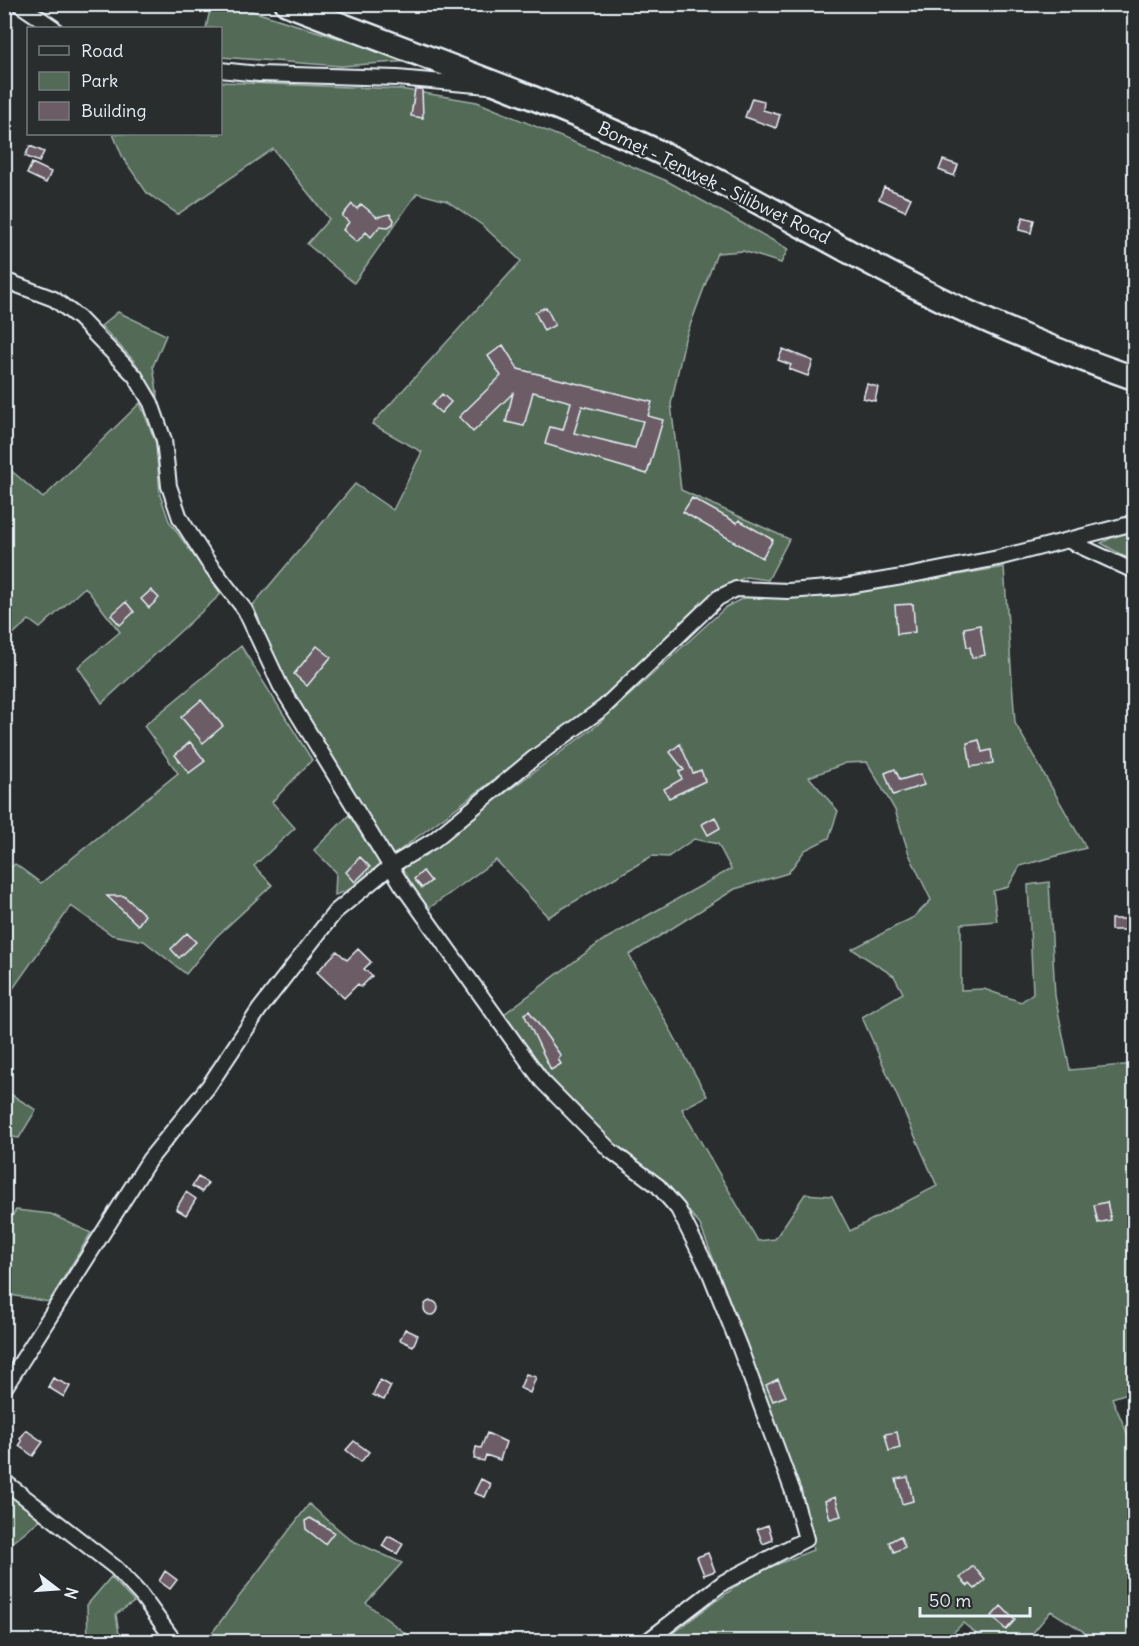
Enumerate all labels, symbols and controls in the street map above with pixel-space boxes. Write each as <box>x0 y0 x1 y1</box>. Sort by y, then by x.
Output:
legend <box>27 27 222 135</box>
text: Road <box>81 39 124 62</box>
text: Park <box>81 69 118 92</box>
text: Building <box>81 99 146 122</box>
street label: Bomet - Tenwek - Silibwet Road <box>594 116 835 249</box>
north arrow <box>27 1559 87 1619</box>
scale bar <box>920 1580 1030 1618</box>
text: N <box>60 1585 83 1602</box>
text: 50 m <box>929 1589 971 1612</box>

